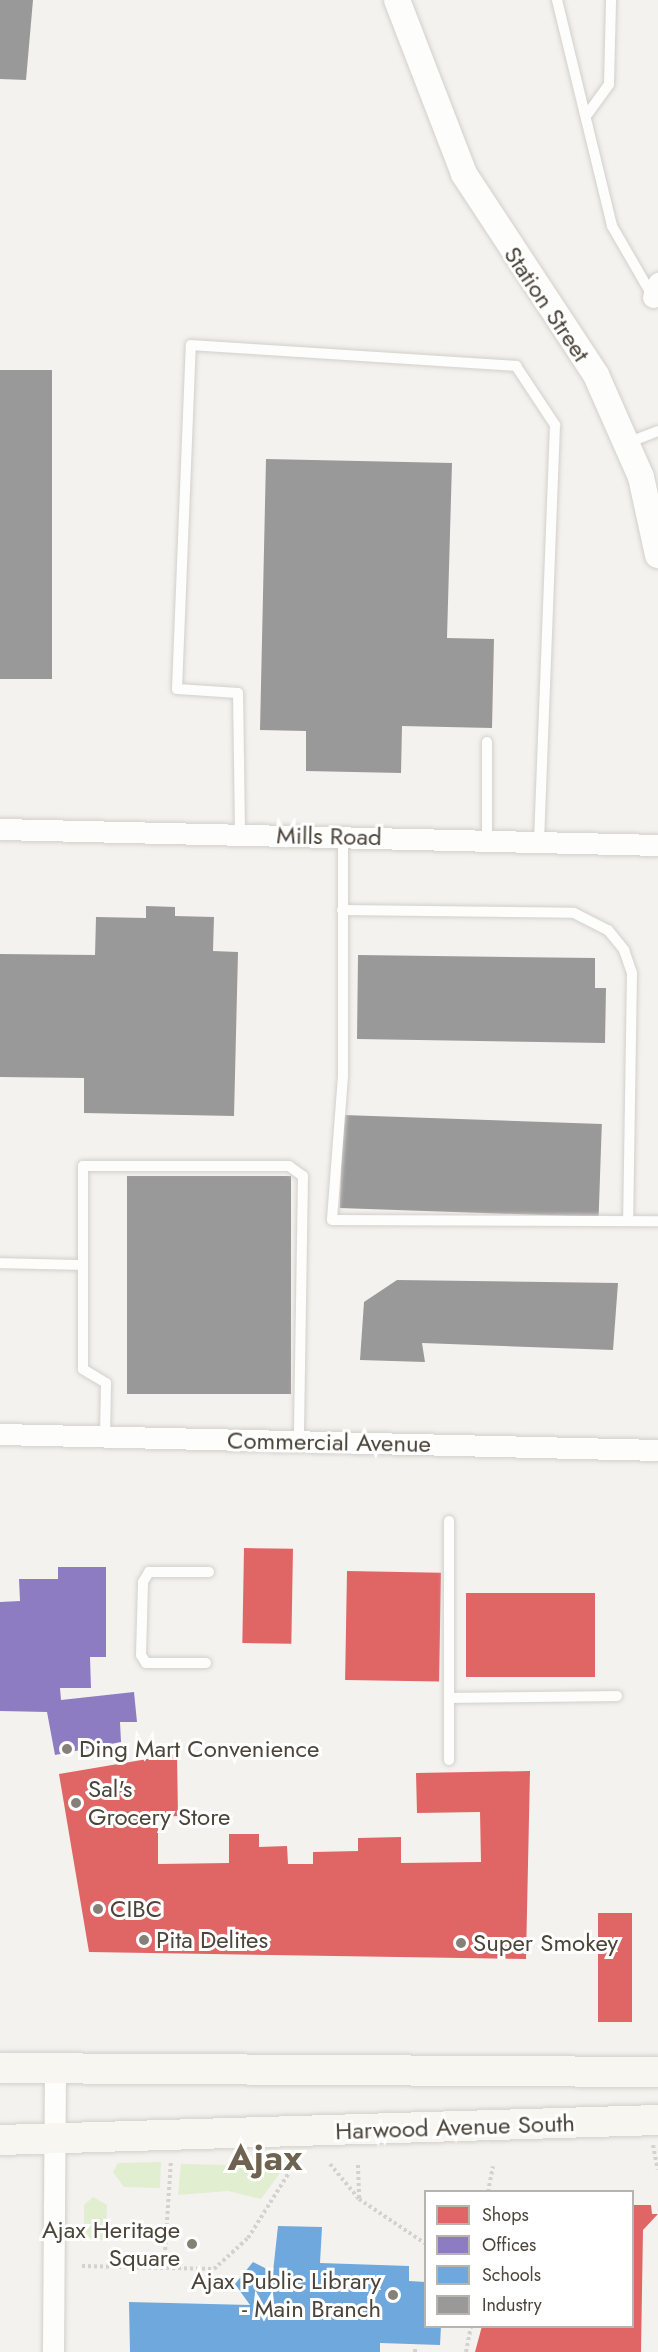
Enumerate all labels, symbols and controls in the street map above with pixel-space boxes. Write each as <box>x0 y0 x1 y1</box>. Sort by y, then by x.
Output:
street label: Station Street <box>498 241 596 367</box>
street label: Mills Road <box>276 821 382 851</box>
street label: Commercial Avenue <box>227 1426 431 1458</box>
place label: Ding Mart Convenience <box>79 1735 319 1763</box>
marker: Ding Mart Convenience <box>60 1742 74 1756</box>
place label: Sal's Grocery Store <box>88 1775 230 1831</box>
marker: Sal's Grocery Store <box>69 1796 83 1810</box>
place label: CIBC <box>110 1895 162 1923</box>
marker: CIBC <box>91 1902 105 1916</box>
place label: Pita Delites <box>156 1926 268 1954</box>
place label: Super Smokey <box>473 1929 618 1957</box>
marker: Pita Delites <box>137 1933 151 1947</box>
marker: Super Smokey <box>454 1936 468 1950</box>
street label: Harwood Avenue South <box>335 2108 575 2146</box>
district label: Ajax <box>228 2136 302 2180</box>
legend <box>424 2190 634 2328</box>
text: Shops <box>482 2202 529 2228</box>
place label: Ajax Heritage Square <box>42 2216 180 2272</box>
text: Offices <box>482 2232 536 2258</box>
marker: Ajax Heritage Square <box>185 2237 199 2251</box>
text: Schools <box>482 2262 541 2288</box>
place label: Ajax Public Library - Main Branch <box>191 2267 381 2323</box>
marker: Ajax Public Library - Main Branch <box>386 2288 400 2302</box>
text: Industry <box>482 2292 542 2318</box>

